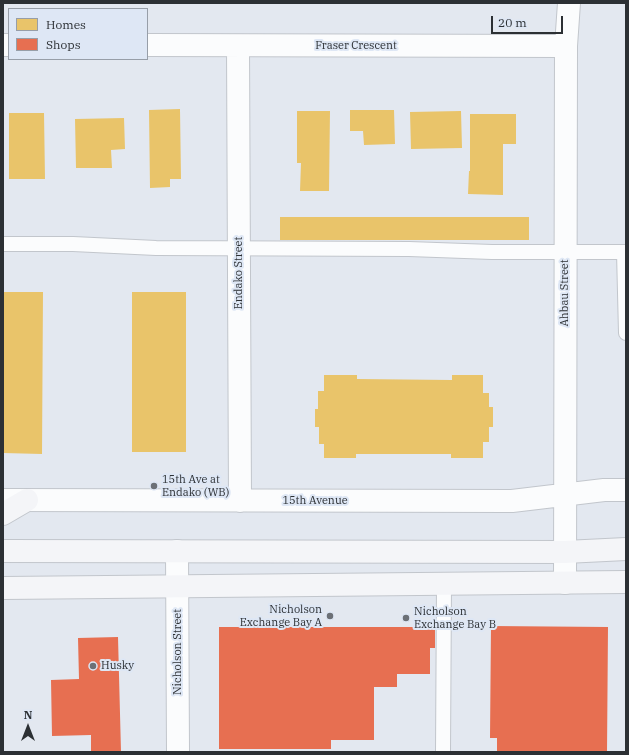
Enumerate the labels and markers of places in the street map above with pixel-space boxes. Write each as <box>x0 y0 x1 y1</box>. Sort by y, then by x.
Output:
place label: 15th Ave at Endako (WB) <box>162 473 229 499</box>
marker: 15th Ave at Endako (WB) <box>149 481 159 491</box>
place label: Nicholson Exchange Bay A <box>240 603 322 629</box>
place label: Nicholson Exchange Bay B <box>414 605 496 631</box>
marker: Nicholson Exchange Bay A <box>325 611 335 621</box>
marker: Nicholson Exchange Bay B <box>401 613 411 623</box>
place label: Husky <box>101 659 134 673</box>
marker: Husky <box>88 661 98 671</box>

